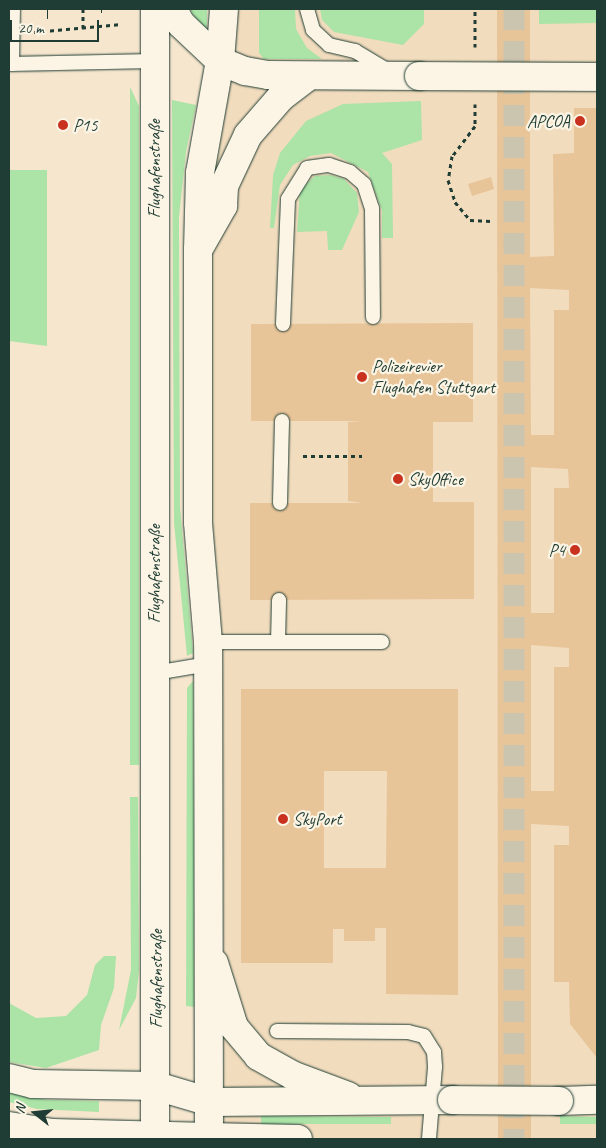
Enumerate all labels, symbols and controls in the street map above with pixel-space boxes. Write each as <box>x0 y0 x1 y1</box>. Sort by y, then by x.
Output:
scale bar <box>12 10 101 42</box>
text: 20 m <box>18 19 44 38</box>
place label: APCOA <box>527 110 570 132</box>
place label: P15 <box>73 114 98 136</box>
marker: APCOA <box>574 115 586 127</box>
marker: P15 <box>57 119 69 131</box>
street label: Flughafenstraße <box>143 120 165 218</box>
place label: Polizeirevier Flughafen Stuttgart <box>372 356 495 398</box>
marker: Polizeirevier Flughafen Stuttgart <box>356 371 368 383</box>
place label: SkyOffice <box>408 468 463 490</box>
marker: SkyOffice <box>392 473 404 485</box>
street label: Flughafenstraße <box>143 525 165 623</box>
place label: P4 <box>549 539 565 561</box>
marker: P4 <box>569 544 581 556</box>
place label: SkyPort <box>293 808 342 830</box>
marker: SkyPort <box>277 813 289 825</box>
street label: Flughafenstraße <box>145 930 167 1028</box>
north arrow <box>10 1088 60 1138</box>
text: N <box>11 1102 29 1115</box>

